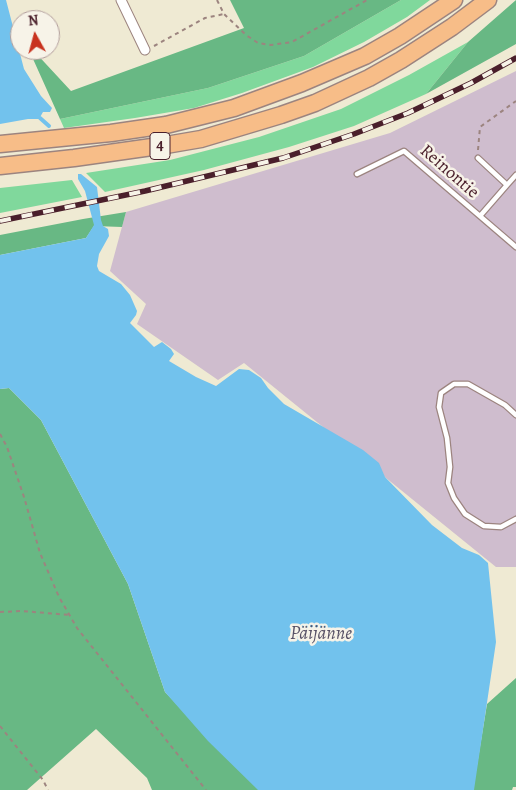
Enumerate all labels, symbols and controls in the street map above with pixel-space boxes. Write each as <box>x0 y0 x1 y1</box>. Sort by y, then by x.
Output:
north arrow <box>10 10 60 60</box>
text: N <box>27 11 39 31</box>
road number: 4 <box>150 132 170 160</box>
street label: Reinontie <box>415 140 483 204</box>
water label: Päijänne <box>290 623 352 645</box>

